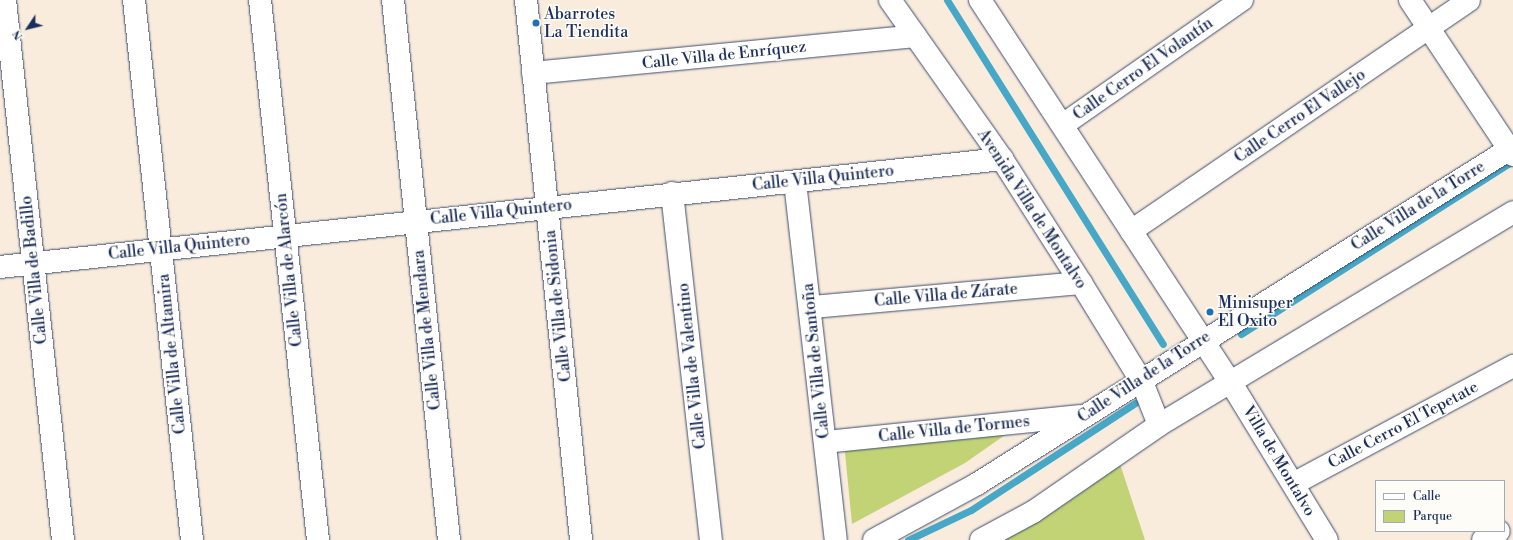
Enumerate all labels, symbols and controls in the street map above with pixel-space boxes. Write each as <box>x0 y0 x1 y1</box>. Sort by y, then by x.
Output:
place label: Abarrotes La Tiendita <box>544 4 628 42</box>
north arrow <box>8 8 48 48</box>
street label: Calle Cerro El Volantín <box>1069 13 1217 125</box>
marker: Abarrotes La Tiendita <box>531 18 541 28</box>
text: N <box>10 27 26 42</box>
street label: Calle Villa de Enríquez <box>641 37 807 73</box>
street label: Calle Cerro El Vallejo <box>1231 65 1369 167</box>
street label: Avenida Villa de Montalvo <box>973 126 1091 292</box>
street label: Calle Villa de la Torre <box>1348 157 1488 255</box>
street label: Calle Villa Quintero <box>751 161 895 195</box>
street label: Calle Villa de Alarcón <box>271 192 307 348</box>
street label: Calle Villa de Badillo <box>17 195 51 345</box>
street label: Calle Villa Quintero <box>429 195 573 229</box>
street label: Calle Villa de Sidonia <box>540 229 576 383</box>
street label: Calle Villa Quintero <box>107 230 251 264</box>
street label: Calle Villa de Mendara <box>409 249 445 411</box>
street label: Calle Villa de Altamira <box>154 273 190 435</box>
street label: Calle Villa de Zárate <box>873 279 1019 311</box>
street label: Calle Villa de Valentino <box>674 282 710 450</box>
street label: Calle Villa de Santoña <box>798 282 834 440</box>
place label: Minisuper El Oxito <box>1218 293 1293 331</box>
marker: Minisuper El Oxito <box>1205 307 1215 317</box>
street label: Calle Villa de la Torre <box>1074 327 1214 427</box>
street label: Calle Cerro El Tepetate <box>1325 377 1481 473</box>
street label: Villa de Montalvo <box>1239 402 1319 520</box>
street label: Calle Villa de Tormes <box>877 411 1031 447</box>
legend <box>1375 480 1505 532</box>
text: Calle <box>1413 489 1440 504</box>
text: Parque <box>1413 509 1452 524</box>

